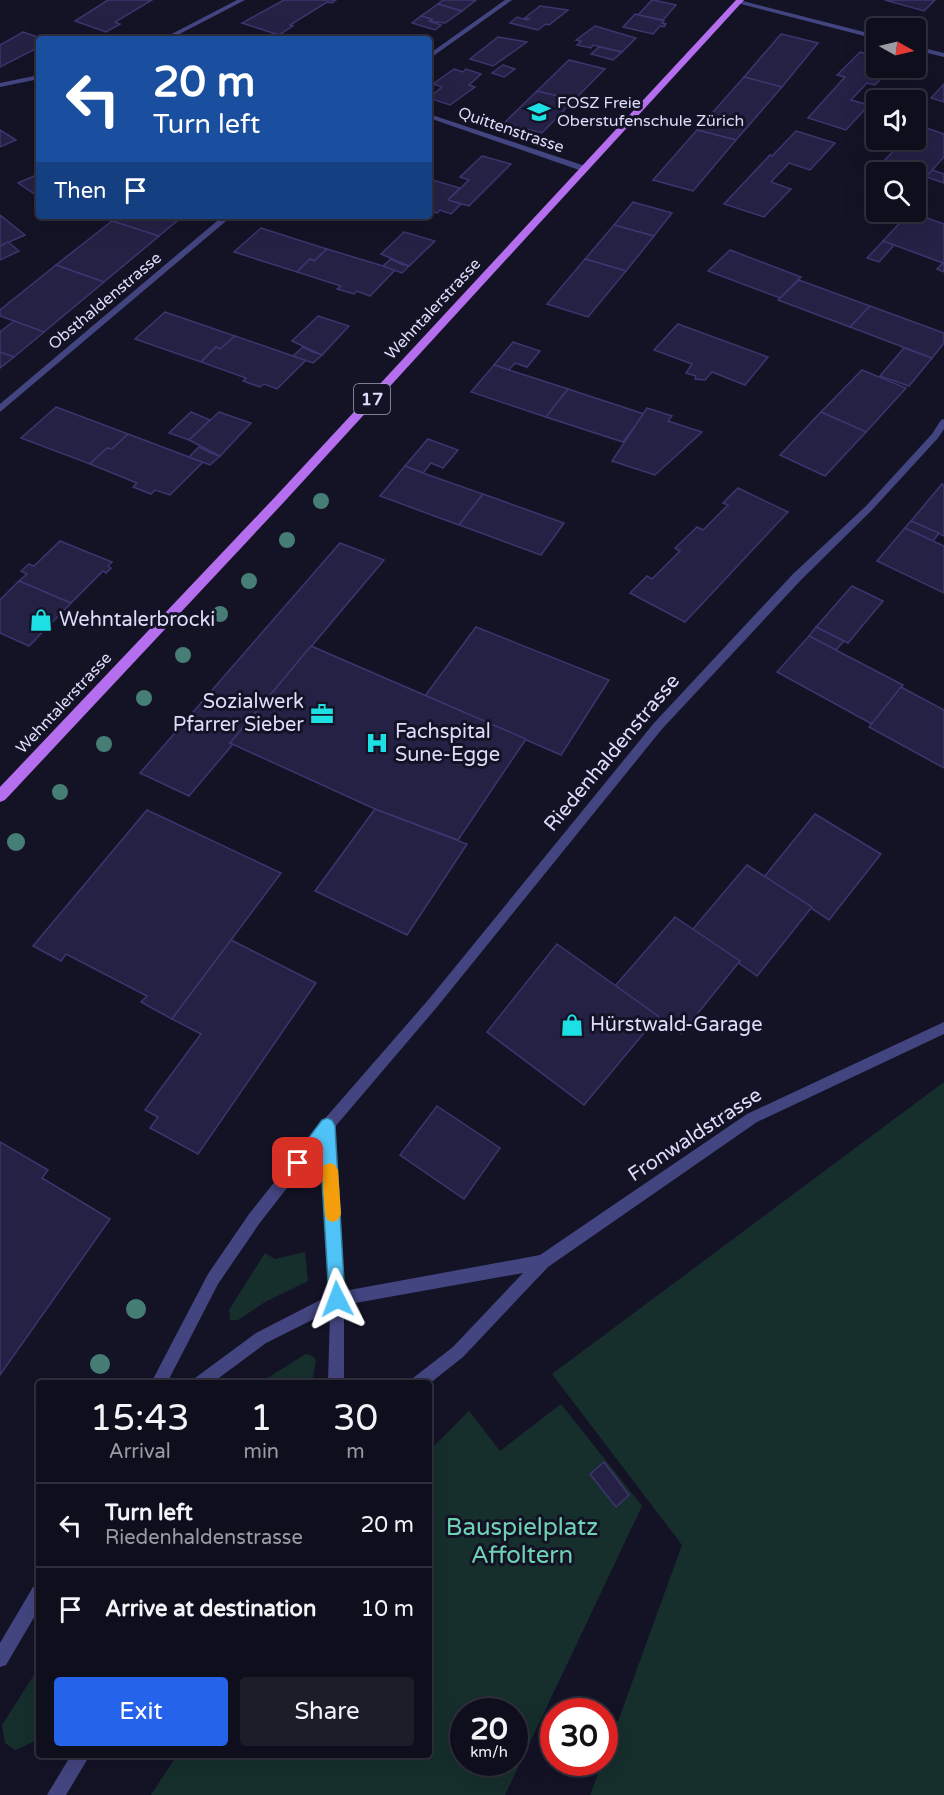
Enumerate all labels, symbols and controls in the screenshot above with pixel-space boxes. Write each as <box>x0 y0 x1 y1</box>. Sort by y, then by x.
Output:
north arrow <box>866 18 926 78</box>
map controls <box>866 18 926 222</box>
text: 20 m <box>153 57 255 108</box>
icon: left <box>54 60 132 138</box>
button: sound <box>866 90 926 150</box>
place label: FOSZ Freie Oberstufenschule Zürich <box>557 93 744 131</box>
school or university icon: FOSZ Freie Oberstufenschule Zürich <box>526 99 552 125</box>
street label: Quittenstrasse <box>455 103 567 157</box>
text: Turn left <box>153 108 260 141</box>
button: search <box>866 162 926 222</box>
icon: arrive <box>119 174 152 207</box>
text: Then <box>54 178 107 204</box>
street label: Obsthaldenstrasse <box>44 248 166 354</box>
street label: Wehntalerstrasse <box>381 254 485 364</box>
road number: 17 <box>354 384 390 414</box>
shop icon: Wehntalerbrocki <box>28 607 54 633</box>
place label: Wehntalerbrocki <box>59 608 215 632</box>
street label: Wehntalerstrasse <box>12 648 116 758</box>
street label: Riedenhaldenstrasse <box>539 670 685 836</box>
place label: Sozialwerk Pfarrer Sieber <box>173 690 304 737</box>
office icon: Sozialwerk Pfarrer Sieber <box>309 701 335 727</box>
place label: Fachspital Sune-Egge <box>395 720 500 767</box>
hospital icon: Fachspital Sune-Egge <box>364 730 390 756</box>
shop icon: Hürstwald-Garage <box>559 1012 585 1038</box>
place label: Hürstwald-Garage <box>590 1013 762 1037</box>
street label: Fronwaldstrasse <box>624 1083 766 1187</box>
pin <box>272 1137 323 1188</box>
icon: arrive <box>281 1146 314 1179</box>
position arrow <box>305 1267 369 1331</box>
text: 15:43 <box>90 1397 190 1440</box>
text: 1 <box>250 1397 273 1440</box>
text: 30 <box>333 1397 378 1440</box>
text: Arrival <box>109 1440 171 1464</box>
text: min <box>244 1440 279 1464</box>
text: m <box>346 1440 365 1464</box>
text: Turn left <box>105 1500 193 1526</box>
icon: left <box>54 1509 87 1542</box>
text: 20 m <box>360 1512 414 1538</box>
park label: Bauspielplatz Affoltern <box>446 1513 598 1570</box>
text: Riedenhaldenstrasse <box>105 1526 303 1550</box>
icon: arrive <box>54 1593 87 1626</box>
text: Arrive at destination <box>105 1596 316 1622</box>
text: 10 m <box>360 1596 414 1622</box>
button: Exit <box>54 1677 228 1746</box>
button: Share <box>240 1677 414 1746</box>
speed limit sign: 30 <box>540 1698 618 1776</box>
text: 20 <box>470 1711 508 1748</box>
text: km/h <box>470 1743 508 1761</box>

